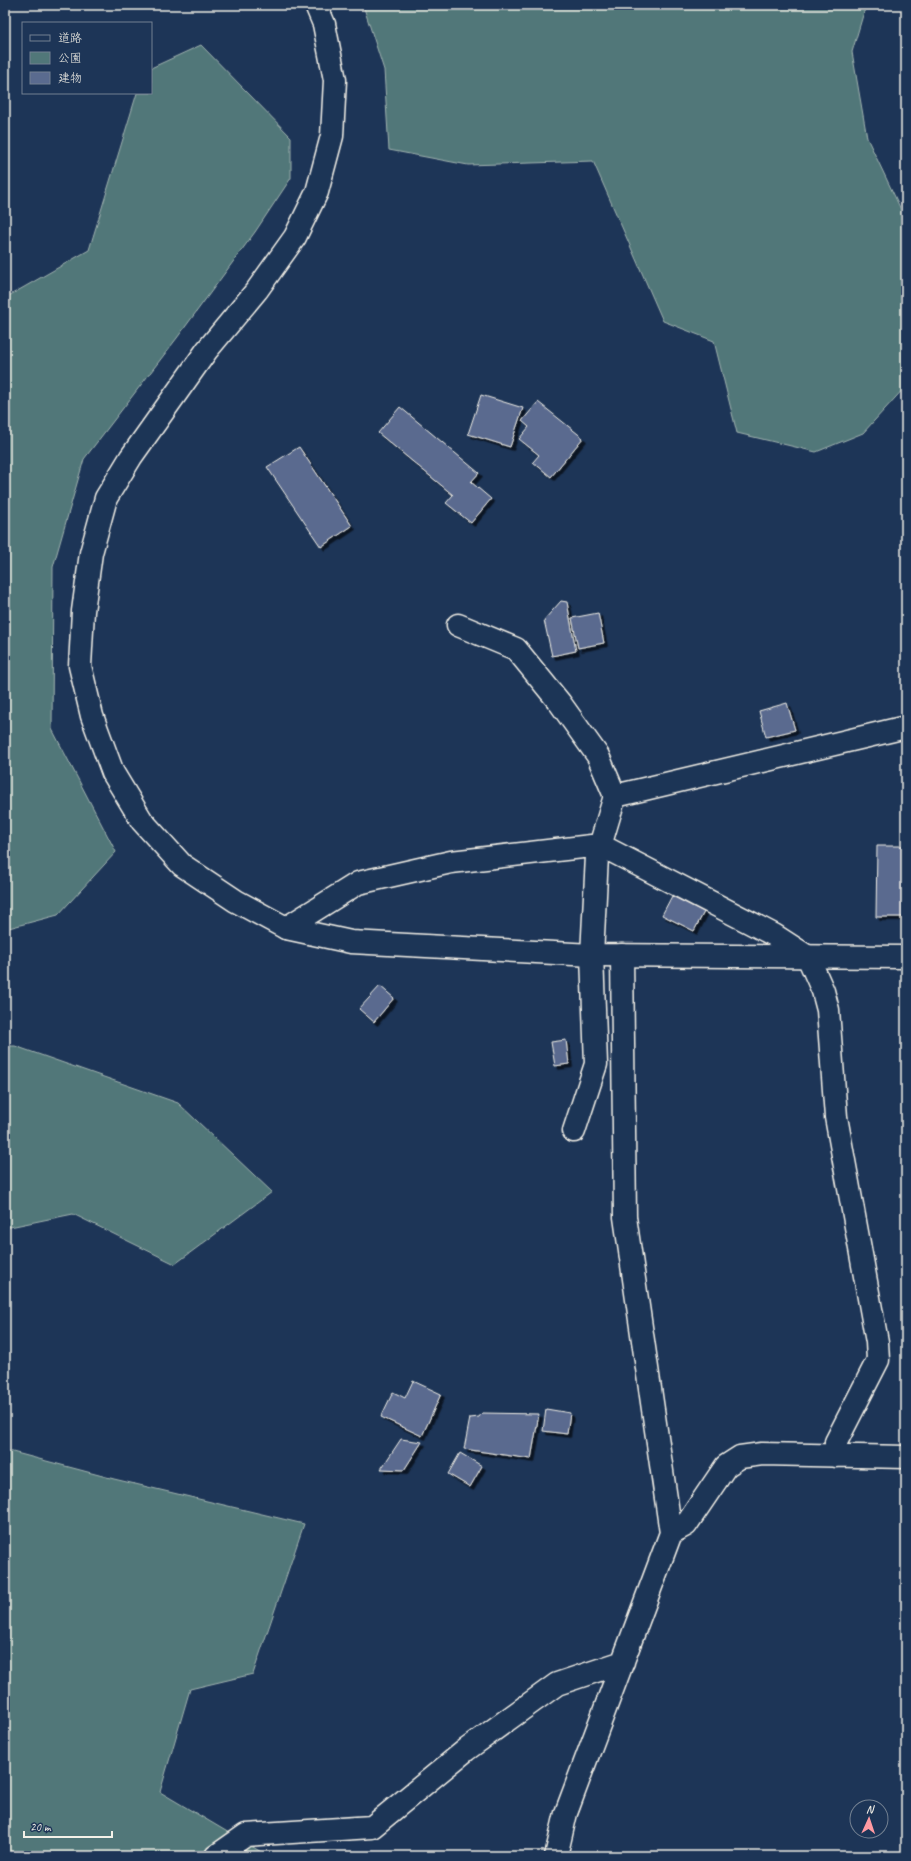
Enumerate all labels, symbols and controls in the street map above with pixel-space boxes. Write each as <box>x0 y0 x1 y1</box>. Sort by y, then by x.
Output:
legend <box>22 22 152 94</box>
text: 道路 <box>58 30 82 46</box>
text: 公園 <box>58 50 82 66</box>
text: 建物 <box>58 70 82 86</box>
north arrow <box>849 1799 889 1839</box>
text: N <box>866 1802 875 1816</box>
scale bar <box>24 1813 112 1839</box>
text: 20 m <box>30 1819 52 1835</box>

